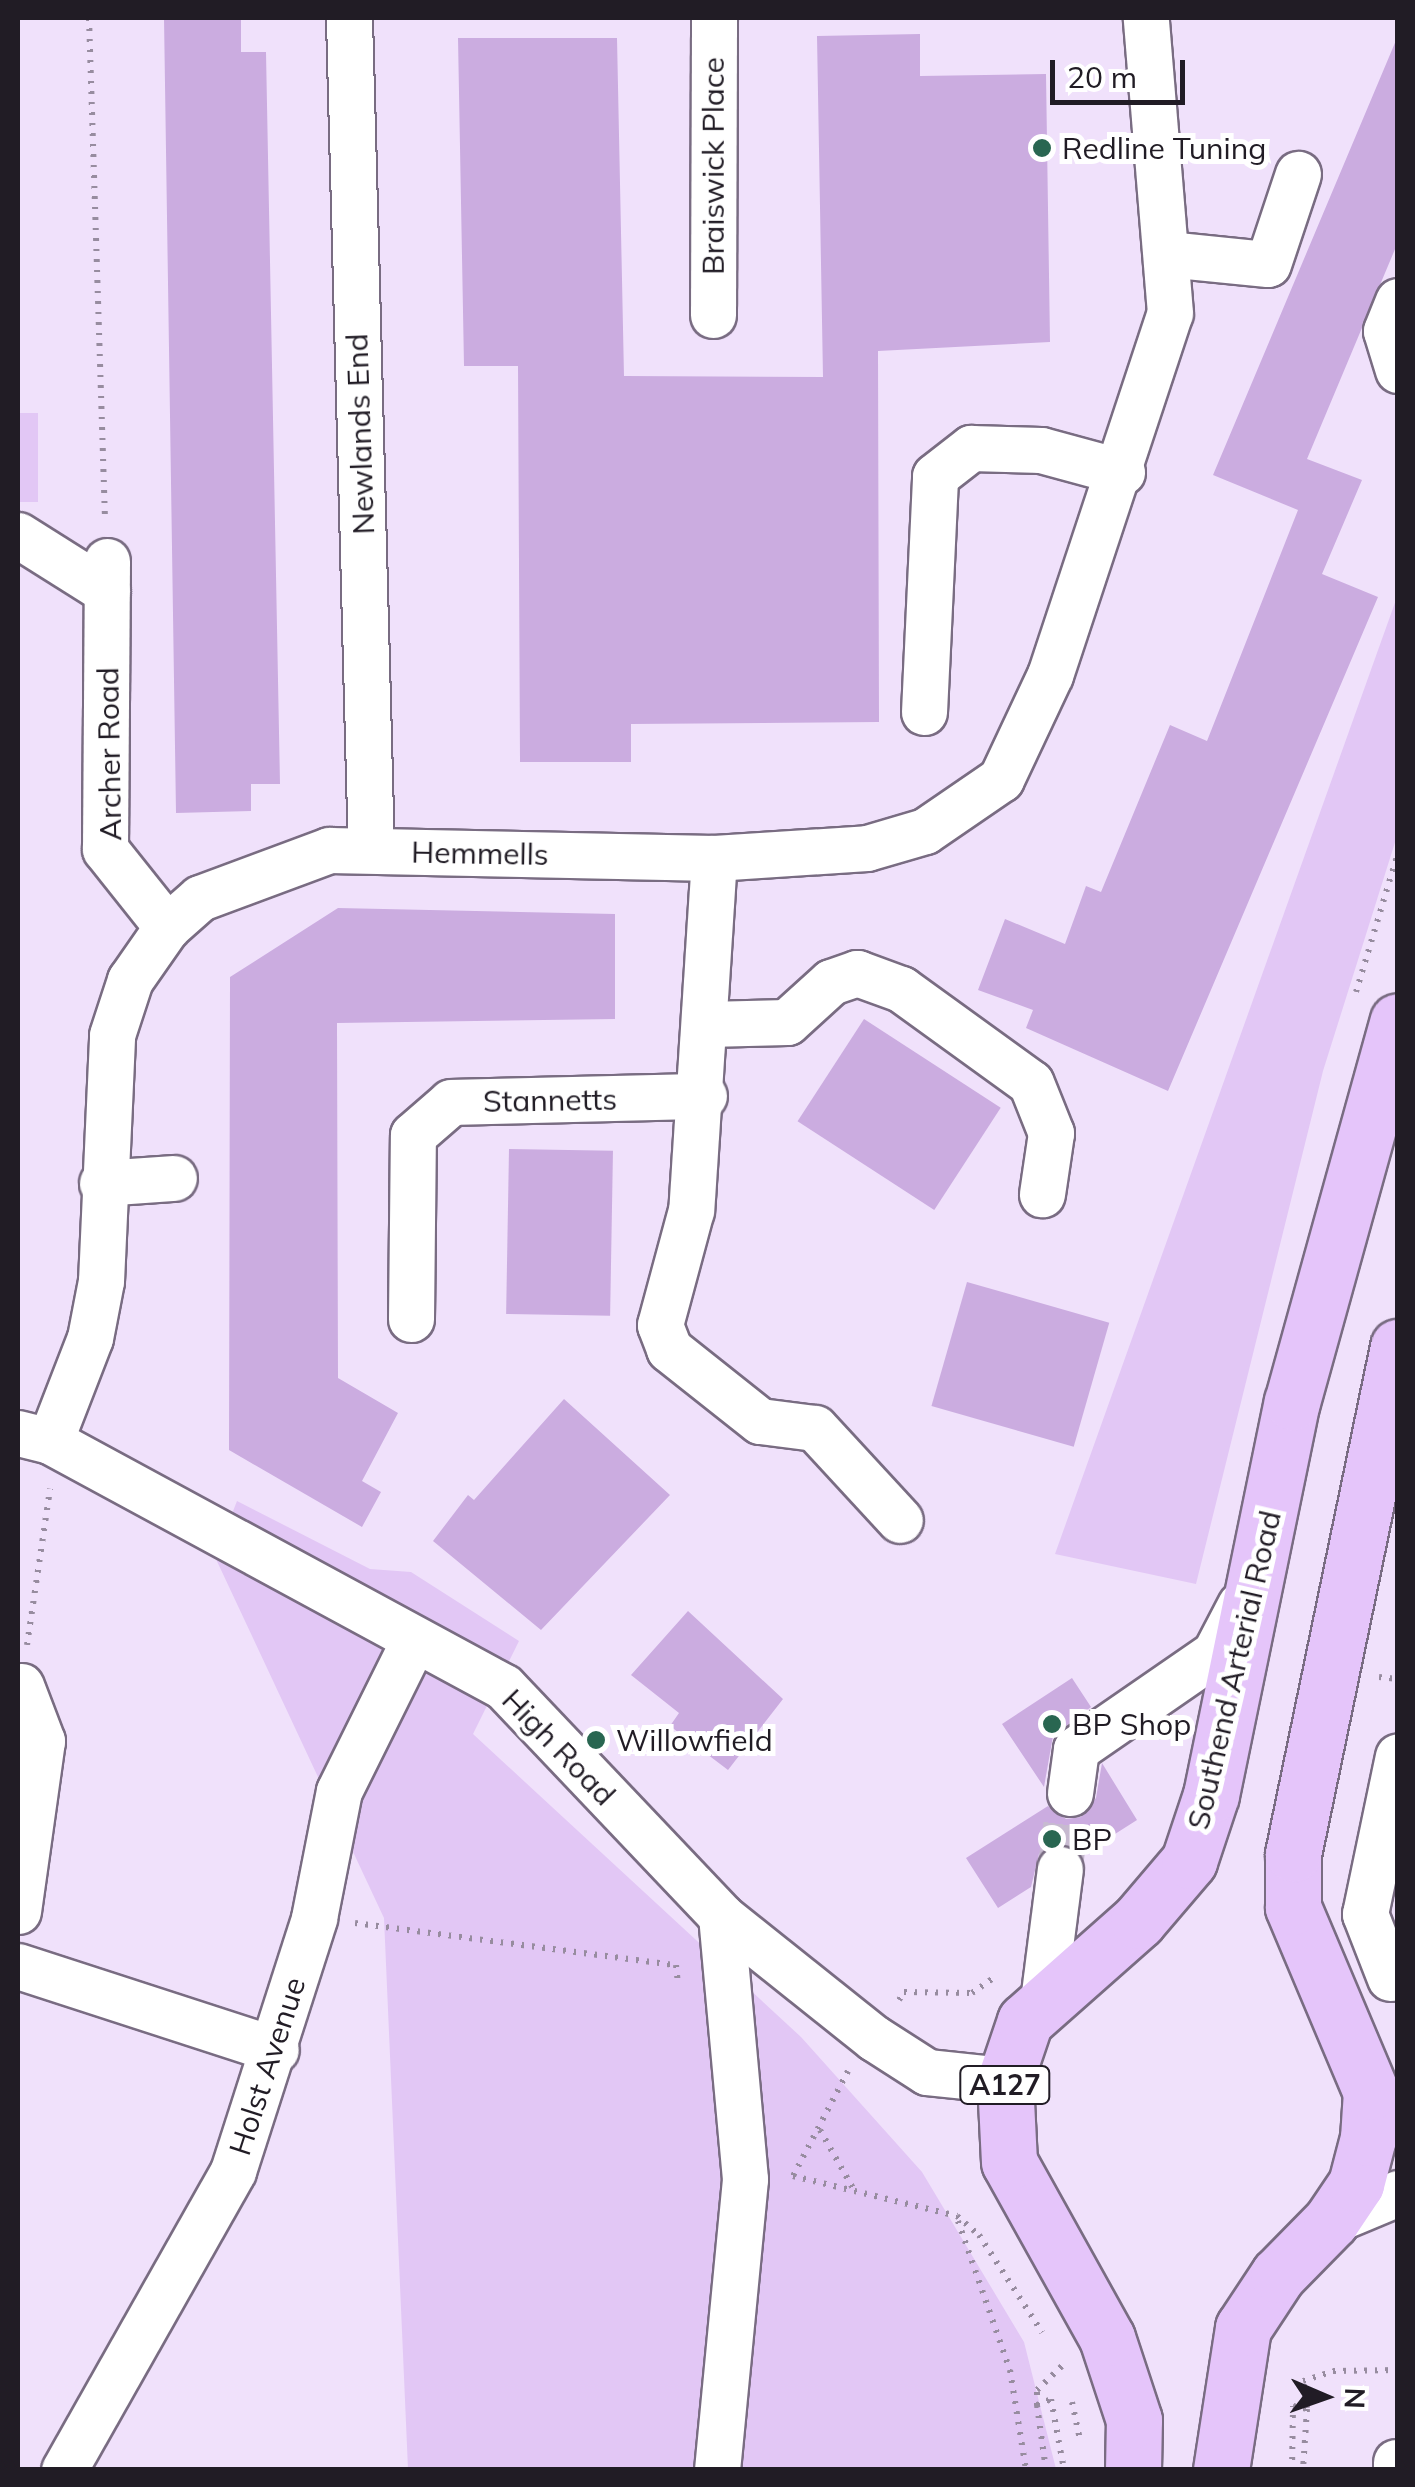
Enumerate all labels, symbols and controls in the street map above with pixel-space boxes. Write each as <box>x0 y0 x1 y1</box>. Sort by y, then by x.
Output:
scale bar <box>1055 40 1190 102</box>
street label: Braiswick Place <box>695 57 731 275</box>
text: 20 m <box>1067 58 1137 96</box>
place label: Redline Tuning <box>1062 130 1266 166</box>
marker: Redline Tuning <box>1031 137 1053 159</box>
street label: Newlands End <box>338 333 382 535</box>
street label: Archer Road <box>89 667 129 841</box>
street label: Hemmells <box>411 834 549 872</box>
street label: Stannetts <box>483 1081 617 1119</box>
street label: Southend Arterial Road <box>1180 1507 1288 1833</box>
street label: High Road <box>495 1682 623 1812</box>
place label: BP Shop <box>1072 1706 1191 1742</box>
marker: BP Shop <box>1041 1713 1063 1735</box>
place label: Willowfield <box>616 1722 773 1758</box>
marker: Willowfield <box>585 1729 607 1751</box>
place label: BP <box>1072 1821 1112 1857</box>
marker: BP <box>1041 1828 1063 1850</box>
street label: Holst Avenue <box>221 1973 313 2159</box>
road number: A127 <box>958 2062 1052 2108</box>
north arrow <box>1275 2347 1375 2447</box>
text: N <box>1338 2387 1373 2409</box>

